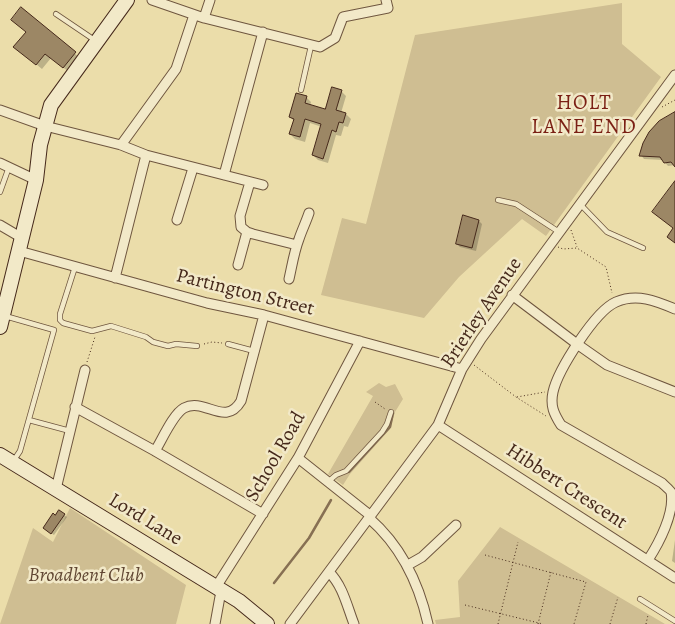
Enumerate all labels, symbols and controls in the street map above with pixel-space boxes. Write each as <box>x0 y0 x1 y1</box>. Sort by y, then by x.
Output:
district label: HOLT LANE END <box>530 91 638 141</box>
street label: Brierley Avenue <box>436 253 528 373</box>
street label: Partington Street <box>173 264 317 322</box>
street label: School Road <box>241 408 311 506</box>
street label: Hibbert Crescent <box>501 439 631 535</box>
street label: Lord Lane <box>104 489 186 551</box>
park label: Broadbent Club <box>28 564 144 588</box>

